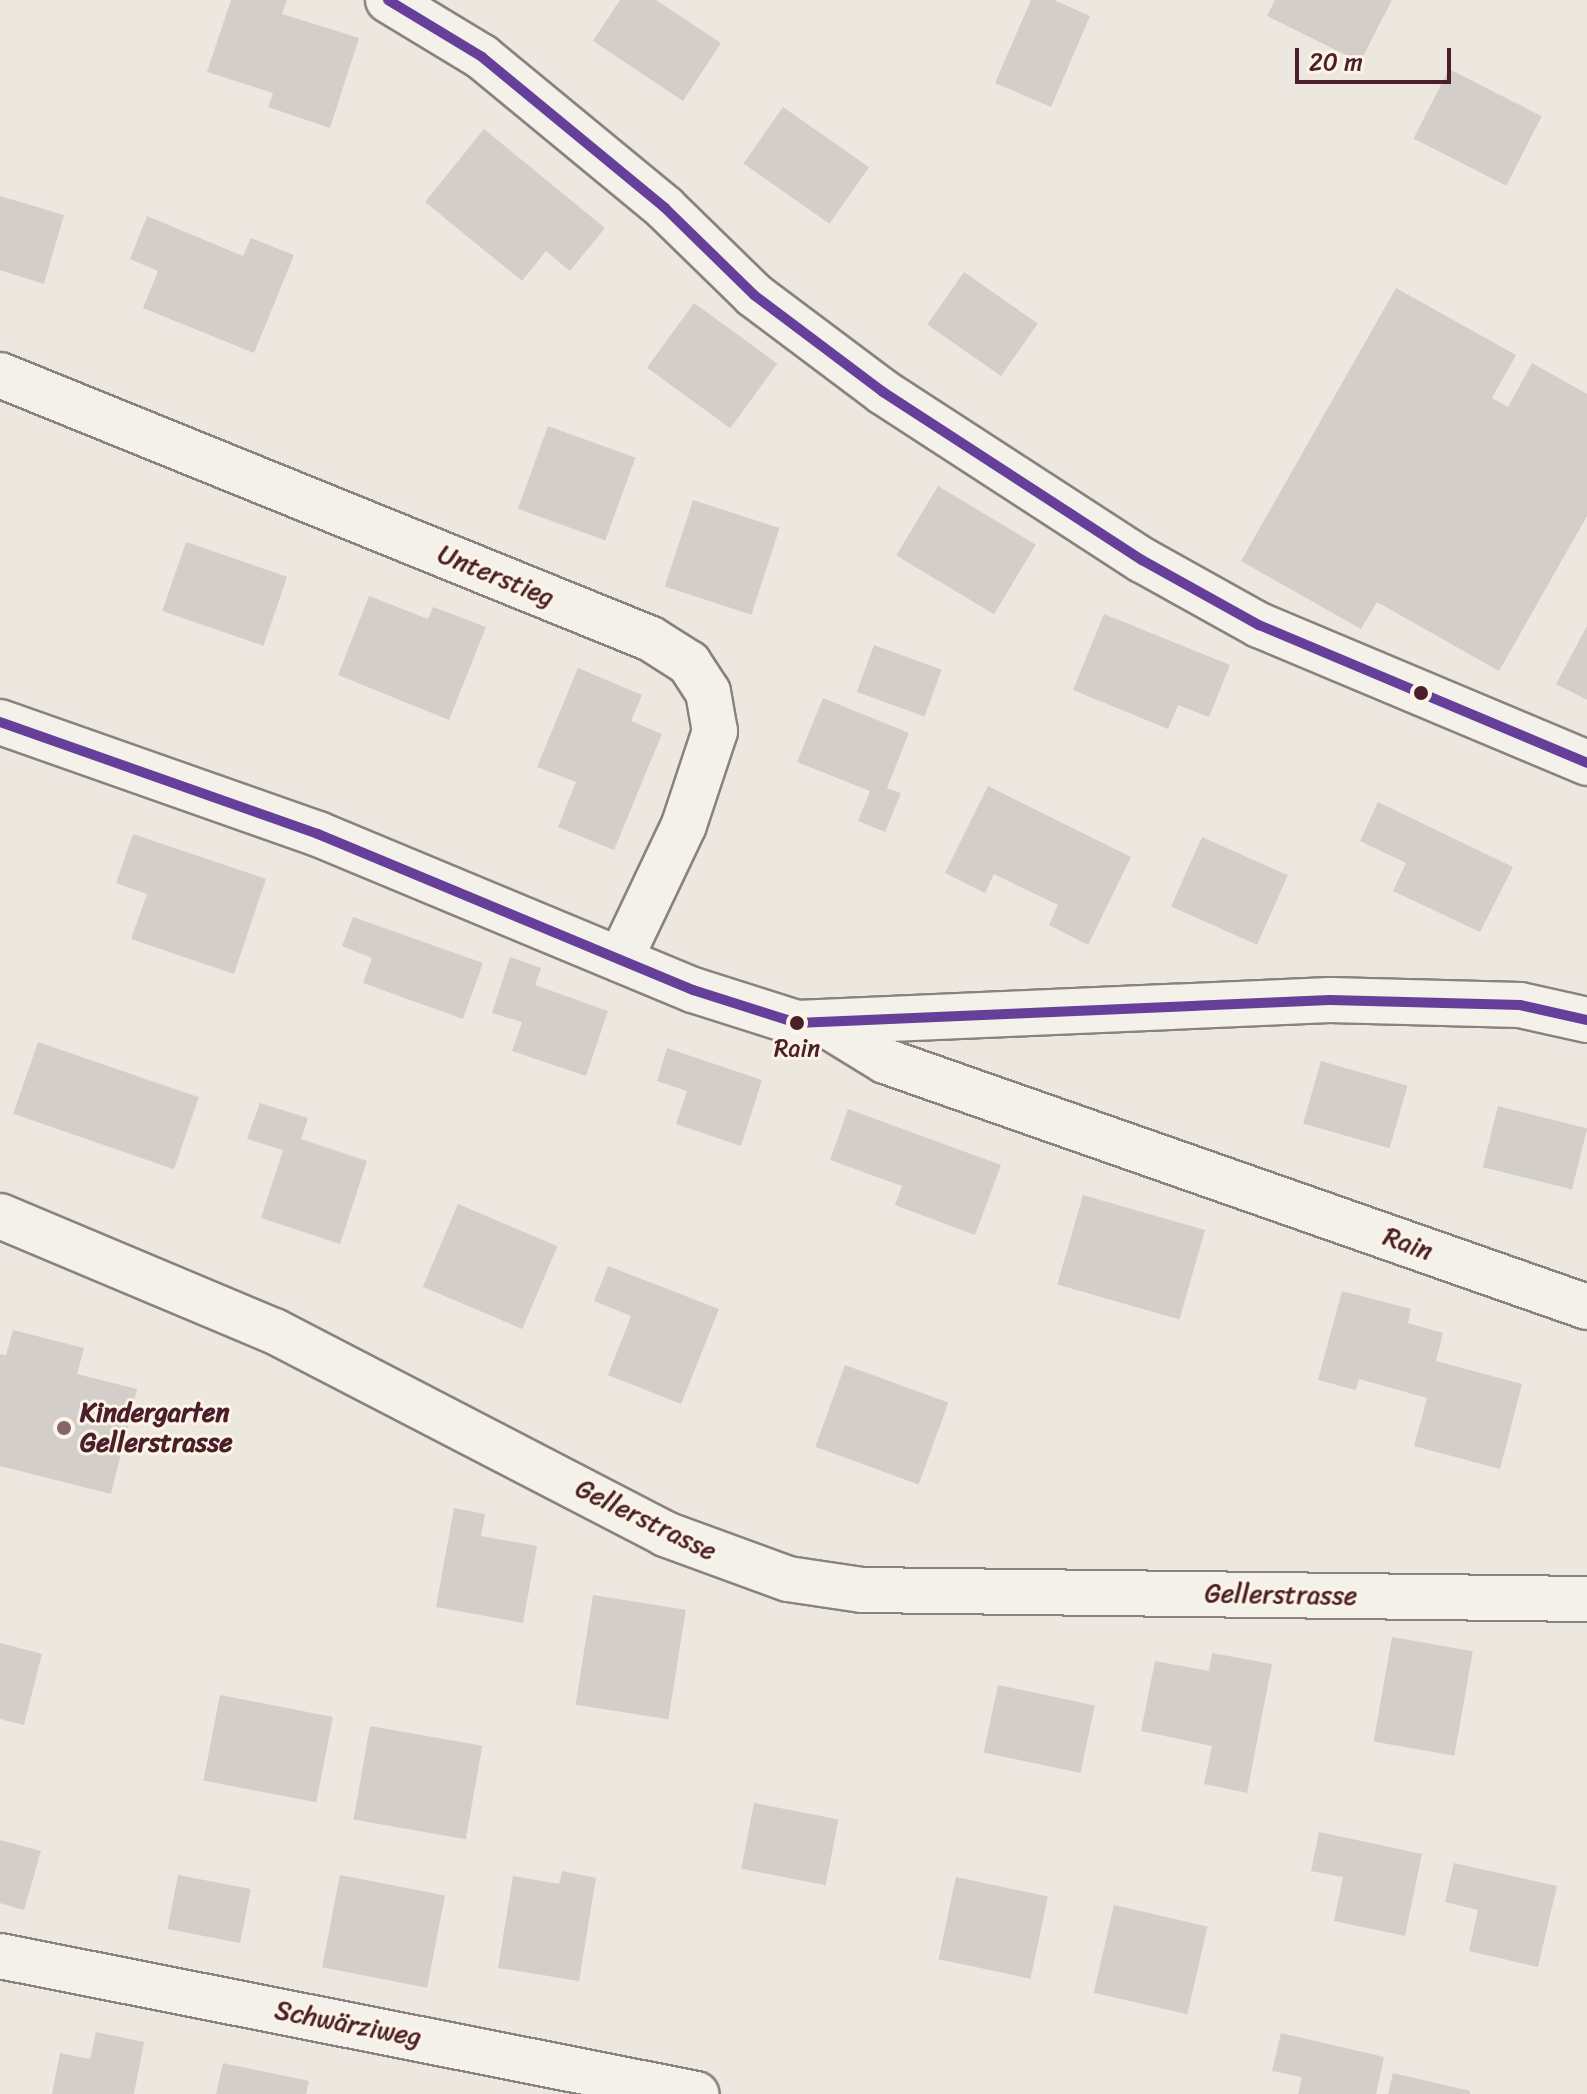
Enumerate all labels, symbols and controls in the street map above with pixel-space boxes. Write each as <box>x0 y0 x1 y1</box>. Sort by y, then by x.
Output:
scale bar <box>1299 32 1455 82</box>
text: 20 m <box>1309 41 1363 83</box>
street label: Unterstieg <box>433 539 559 613</box>
unlabelled marker <box>1413 685 1429 701</box>
marker: Rain <box>789 1015 805 1031</box>
place label: Rain <box>774 1035 820 1063</box>
street label: Rain <box>1379 1221 1437 1267</box>
place label: Kindergarten Gellerstrasse <box>80 1397 233 1458</box>
marker: Kindergarten Gellerstrasse <box>55 1419 73 1437</box>
street label: Gellerstrasse <box>571 1473 721 1567</box>
street label: Gellerstrasse <box>1204 1578 1358 1612</box>
street label: Schwärziweg <box>272 1995 424 2053</box>

